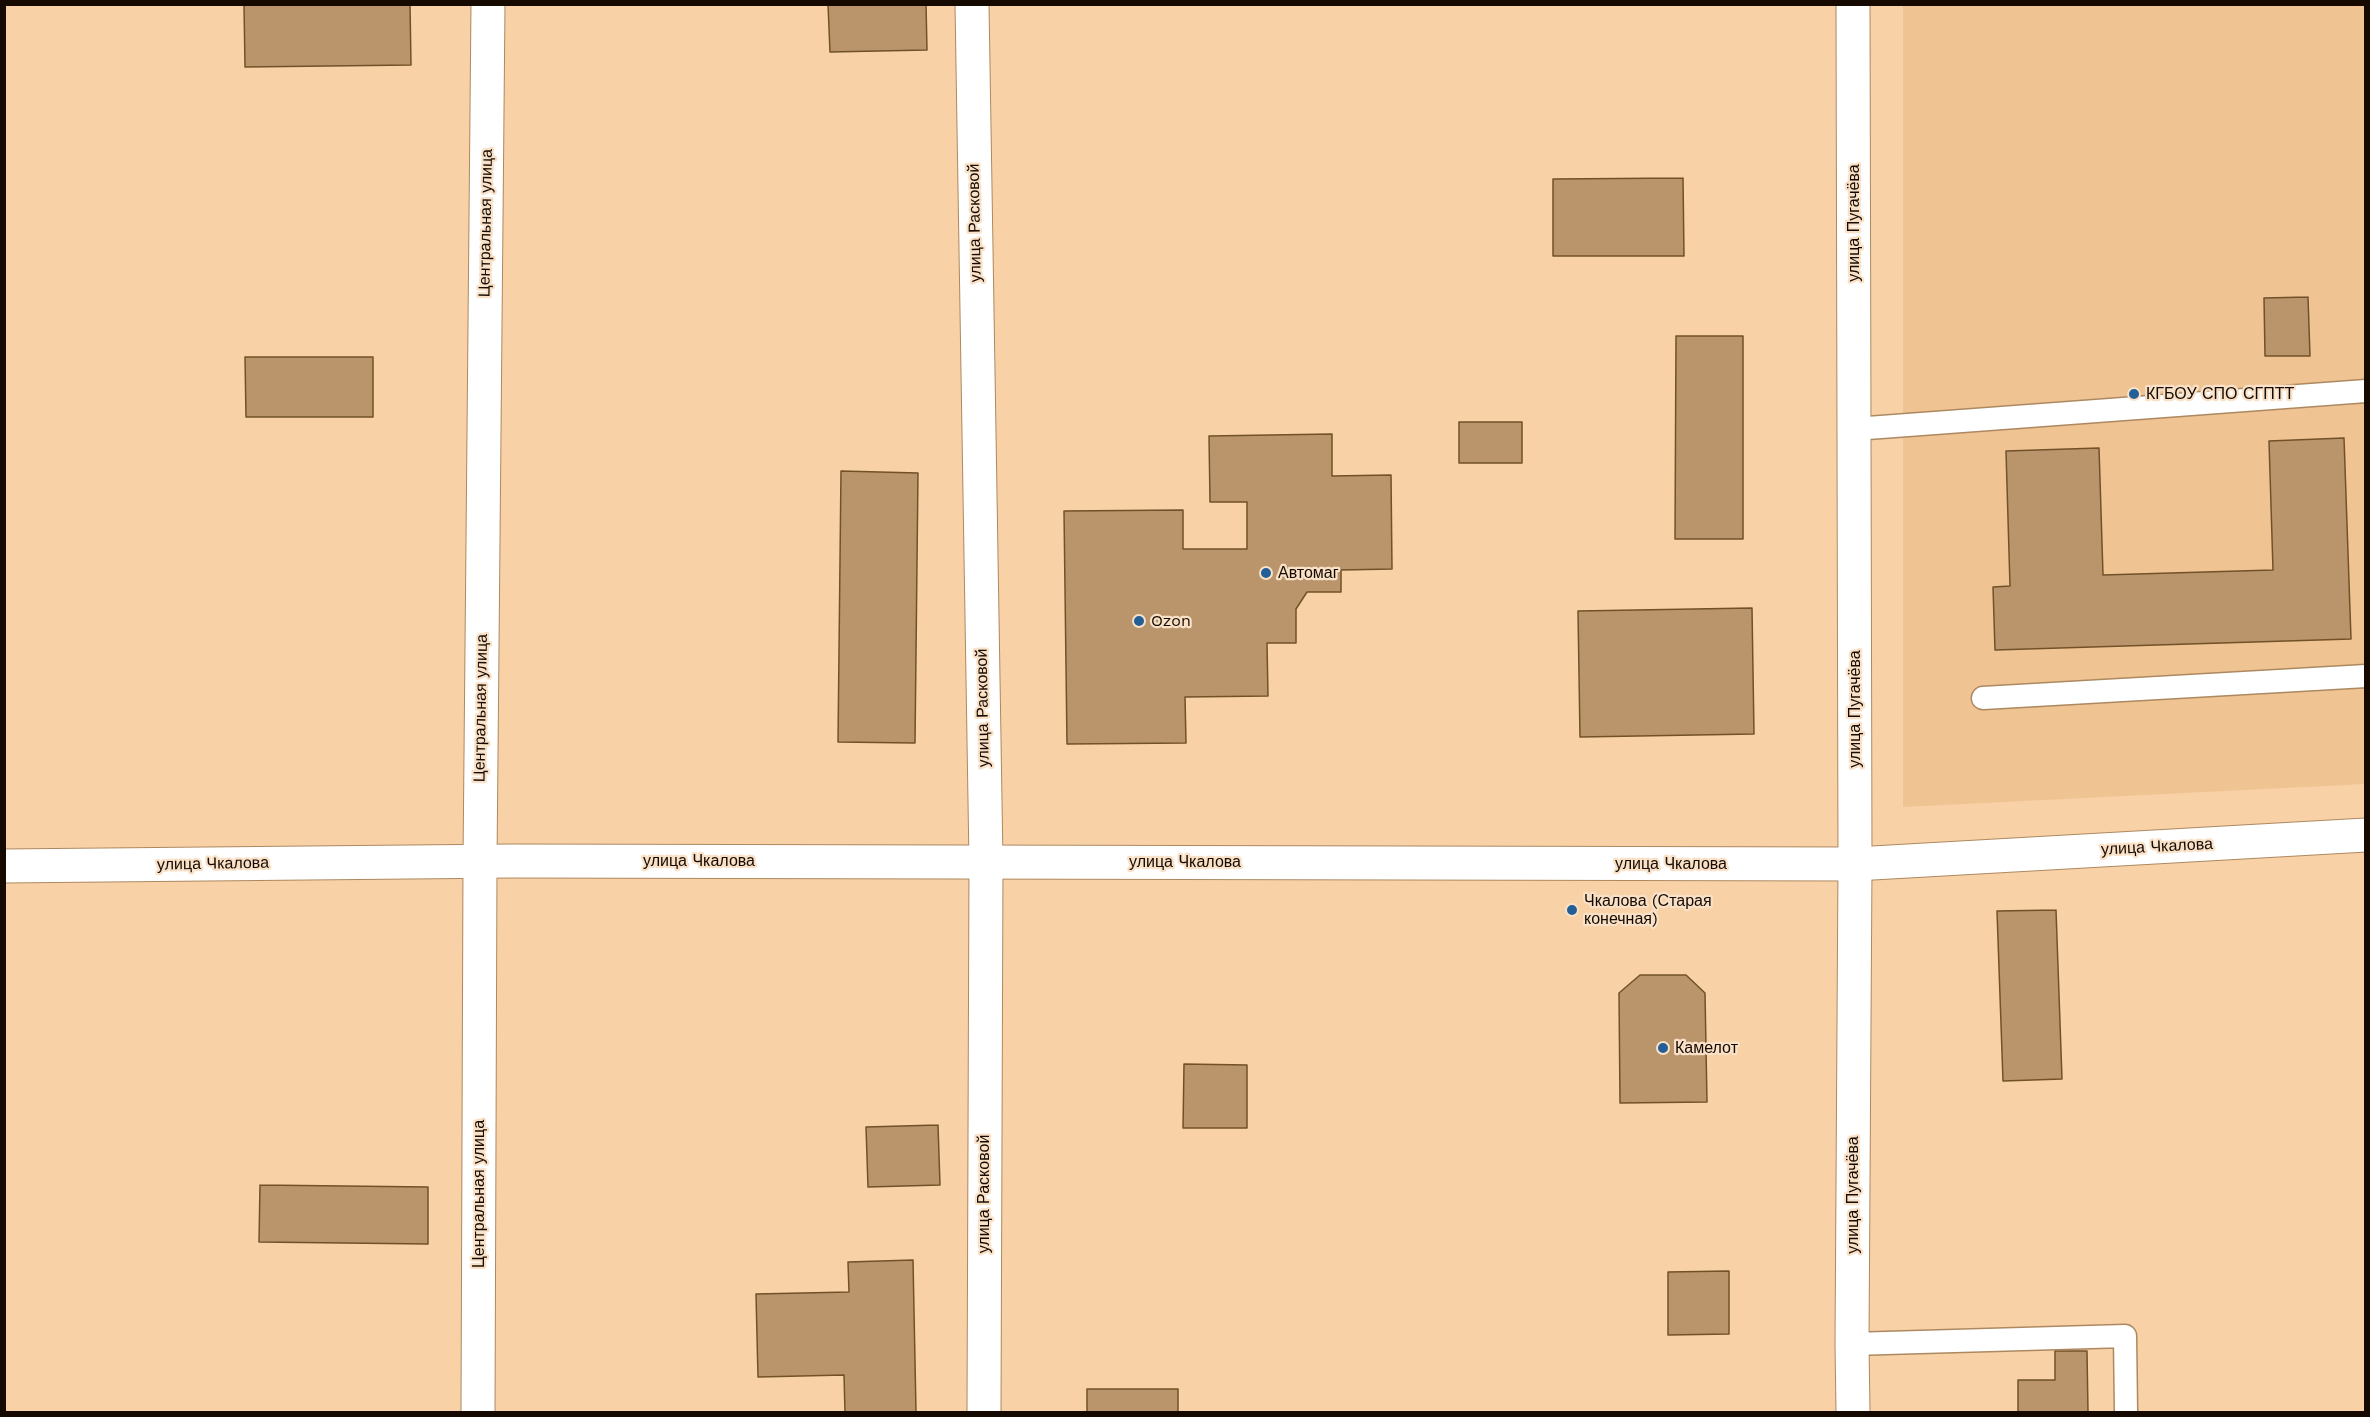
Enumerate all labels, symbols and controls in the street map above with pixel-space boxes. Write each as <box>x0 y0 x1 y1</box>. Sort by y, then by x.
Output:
street label: Центральная улица <box>475 149 497 297</box>
street label: улица Расковой <box>964 163 986 283</box>
street label: улица Пугачёва <box>1844 164 1864 282</box>
place label: КГБОУ СПО СГПТТ <box>2146 384 2294 404</box>
marker: КГБОУ СПО СГПТТ <box>2127 387 2141 401</box>
place label: Автомаг <box>1278 563 1339 583</box>
marker: Автомаг <box>1259 566 1273 580</box>
place label: Ozon <box>1151 611 1191 631</box>
marker: Ozon <box>1132 614 1146 628</box>
street label: Центральная улица <box>470 634 492 782</box>
street label: улица Расковой <box>972 648 994 768</box>
street label: улица Пугачёва <box>1845 650 1865 768</box>
street label: улица Чкалова <box>2101 834 2213 860</box>
street label: улица Чкалова <box>643 851 755 871</box>
street label: улица Чкалова <box>1129 852 1241 872</box>
street label: улица Чкалова <box>157 853 269 875</box>
street label: улица Чкалова <box>1615 854 1727 874</box>
place label: Чкалова (Старая конечная) <box>1584 891 1712 929</box>
marker: Чкалова (Старая конечная) <box>1565 903 1579 917</box>
place label: Камелот <box>1675 1038 1738 1058</box>
marker: Камелот <box>1656 1041 1670 1055</box>
street label: Центральная улица <box>469 1120 489 1268</box>
street label: улица Расковой <box>974 1135 994 1253</box>
street label: улица Пугачёва <box>1843 1136 1863 1254</box>

